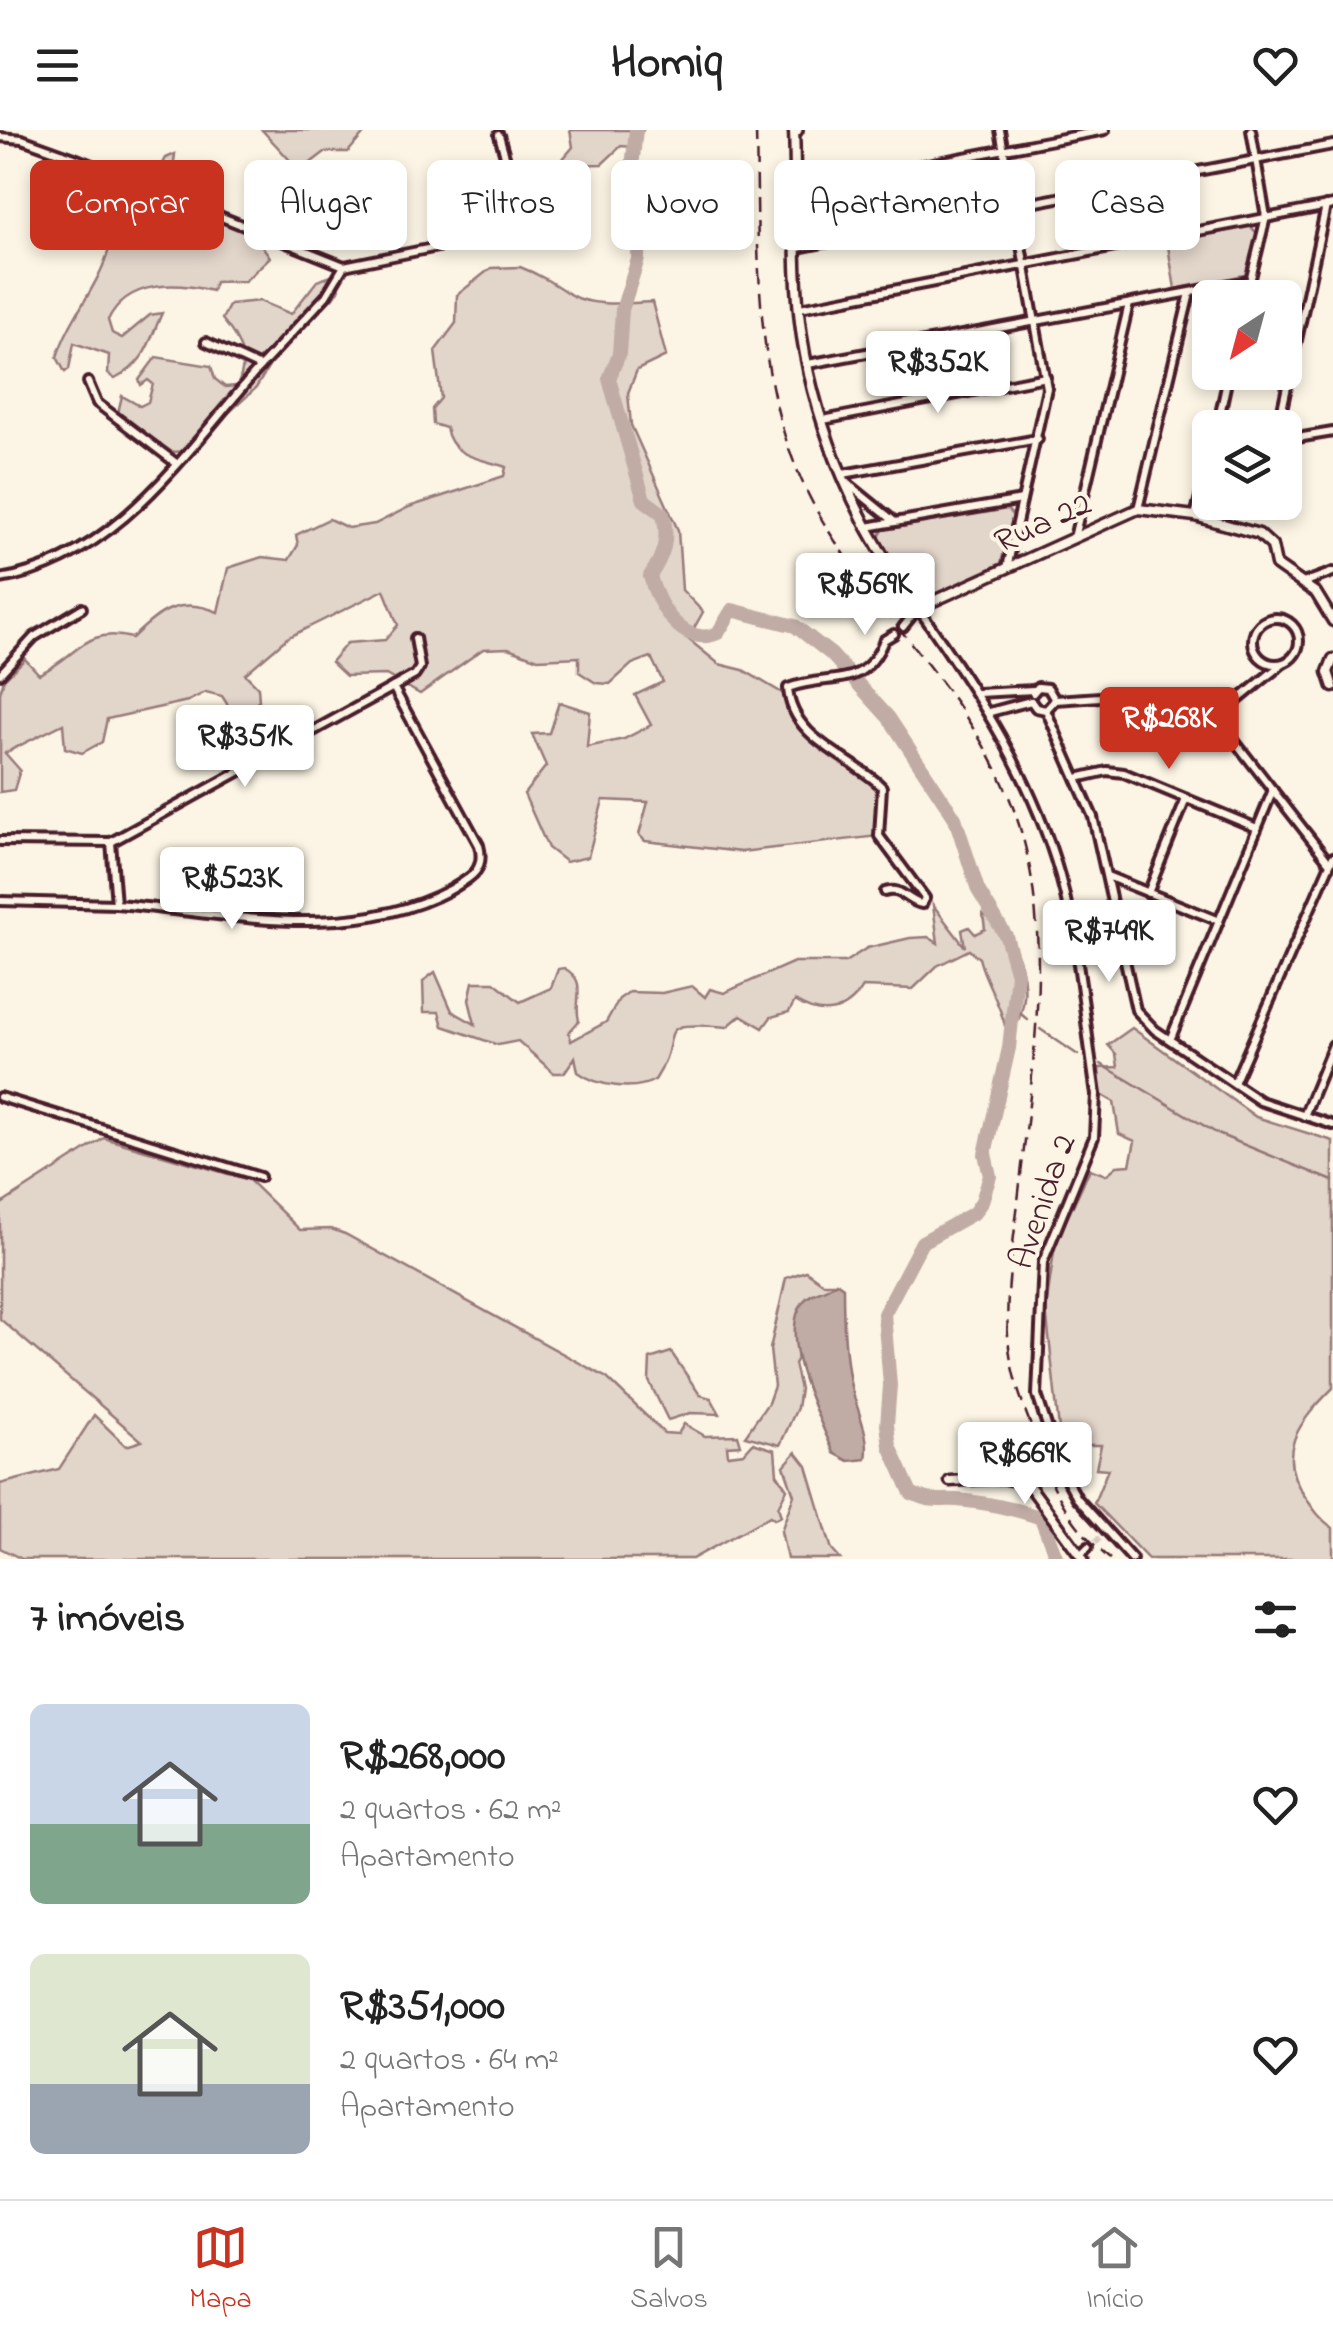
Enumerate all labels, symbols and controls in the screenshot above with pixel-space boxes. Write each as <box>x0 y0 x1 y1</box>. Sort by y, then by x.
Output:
text: Homiq <box>611 32 722 98</box>
icon: menu <box>30 38 85 93</box>
icon: heart <box>1248 38 1303 93</box>
chip: Comprar <box>30 160 224 250</box>
chip: Alugar <box>244 160 407 250</box>
chip: Filtros <box>427 160 591 250</box>
chip: Novo <box>611 160 754 250</box>
chip: Apartamento <box>774 160 1035 250</box>
chip: Casa <box>1055 160 1200 250</box>
north arrow <box>1192 280 1302 390</box>
map controls <box>1192 280 1302 520</box>
pin: R$352K <box>857 331 1019 416</box>
text: R$352K <box>888 340 988 387</box>
button: layers <box>1192 410 1302 520</box>
street label: Rua 22 <box>987 480 1100 569</box>
pin: R$569K <box>784 553 946 638</box>
text: R$569K <box>818 562 912 609</box>
pin: R$268K <box>1088 687 1250 772</box>
text: R$268K <box>1122 696 1216 743</box>
pin: R$351K <box>164 705 326 790</box>
text: R$351K <box>198 714 292 761</box>
pin: R$523K <box>151 847 313 932</box>
text: R$523K <box>182 856 282 903</box>
pin: R$749K <box>1028 900 1190 985</box>
text: R$749K <box>1065 909 1153 956</box>
street label: Avenida 2 <box>997 1128 1091 1277</box>
pin: R$669K <box>944 1422 1106 1507</box>
text: R$669K <box>980 1431 1070 1478</box>
text: 7 imóveis <box>30 1589 185 1650</box>
icon: filters <box>1248 1592 1303 1647</box>
text: R$268,000 <box>340 1727 505 1788</box>
icon: home <box>110 1744 230 1864</box>
icon: heart <box>1248 1777 1303 1832</box>
text: 2 quartos · 62 m² <box>340 1788 561 1835</box>
text: Apartamento <box>340 1835 515 1882</box>
text: R$351,000 <box>340 1977 505 2038</box>
icon: home <box>110 1994 230 2114</box>
icon: heart <box>1248 2027 1303 2082</box>
text: 2 quartos · 64 m² <box>340 2038 559 2085</box>
text: Apartamento <box>340 2085 515 2132</box>
tab: Mapa <box>189 2220 252 2321</box>
tab: Salvos <box>630 2220 708 2321</box>
tab: Início <box>1086 2220 1144 2321</box>

